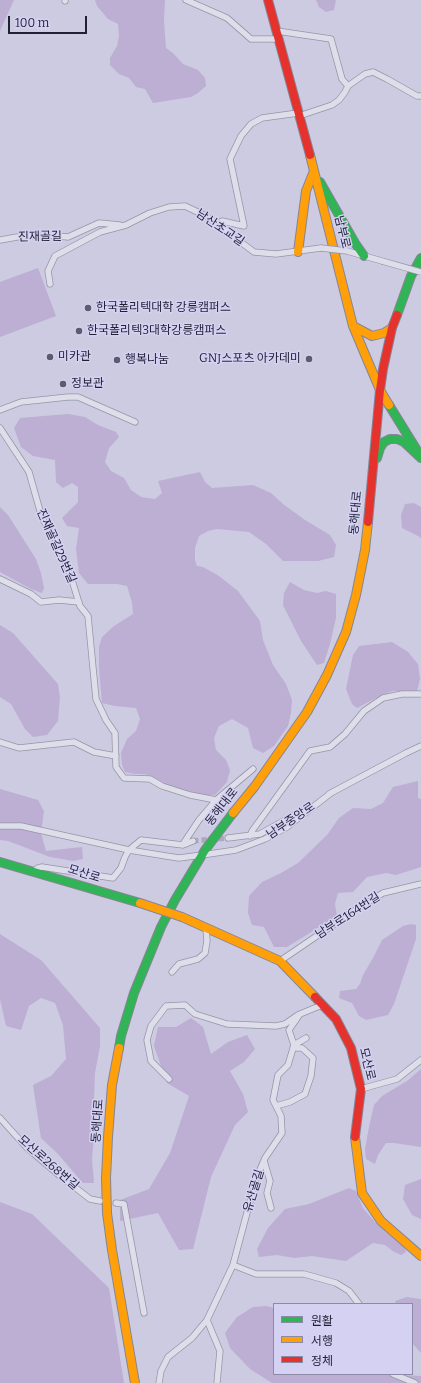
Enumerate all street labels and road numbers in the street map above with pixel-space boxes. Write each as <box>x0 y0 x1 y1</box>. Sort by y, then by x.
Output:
street label: 남산초교길 <box>193 207 247 249</box>
street label: 남부로 <box>331 214 353 250</box>
street label: 진재골길 <box>18 229 62 245</box>
street label: 동해대로 <box>347 490 365 536</box>
street label: 진재골길29번길 <box>33 507 79 585</box>
street label: 동해대로 <box>203 785 241 829</box>
street label: 남부중앙로 <box>264 800 318 842</box>
street label: 모산로 <box>66 862 102 886</box>
street label: 남부로164번길 <box>313 890 383 942</box>
street label: 모산로 <box>356 1046 378 1082</box>
street label: 동해대로 <box>89 1098 107 1144</box>
street label: 모산로268번길 <box>15 1133 81 1193</box>
street label: 유산골길 <box>241 1168 267 1214</box>

